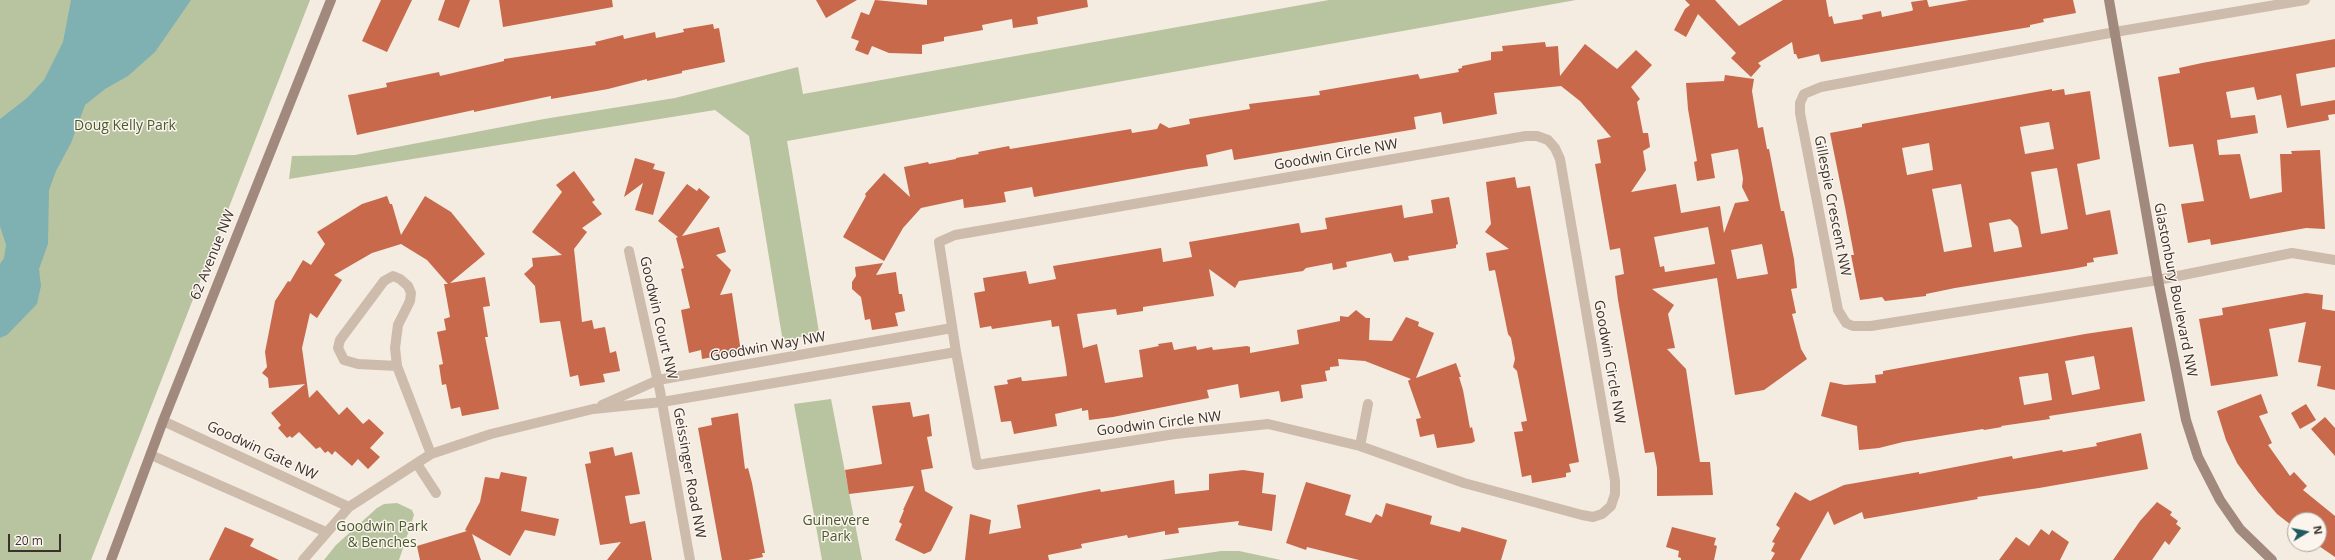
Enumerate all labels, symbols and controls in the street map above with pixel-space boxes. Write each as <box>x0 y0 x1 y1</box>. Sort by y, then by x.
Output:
park label: Doug Kelly Park <box>74 118 176 134</box>
street label: Gillespie Crescent NW <box>1810 134 1854 278</box>
street label: Goodwin Circle NW <box>1273 136 1399 174</box>
street label: Glastonbury Boulevard NW <box>2150 201 2200 379</box>
street label: 62 Avenue NW <box>187 208 239 302</box>
street label: Goodwin Court NW <box>636 255 680 381</box>
street label: Goodwin Circle NW <box>1590 299 1628 425</box>
street label: Goodwin Way NW <box>709 329 827 365</box>
street label: Geissinger Road NW <box>669 406 709 540</box>
street label: Goodwin Circle NW <box>1096 408 1222 440</box>
street label: Goodwin Gate NW <box>204 418 320 484</box>
north arrow <box>2287 512 2327 552</box>
park label: Guinevere Park <box>802 513 870 546</box>
park label: Goodwin Park & Benches <box>336 519 428 552</box>
text: N <box>2310 524 2326 536</box>
scale bar <box>10 526 63 552</box>
text: 20 m <box>15 532 43 549</box>

